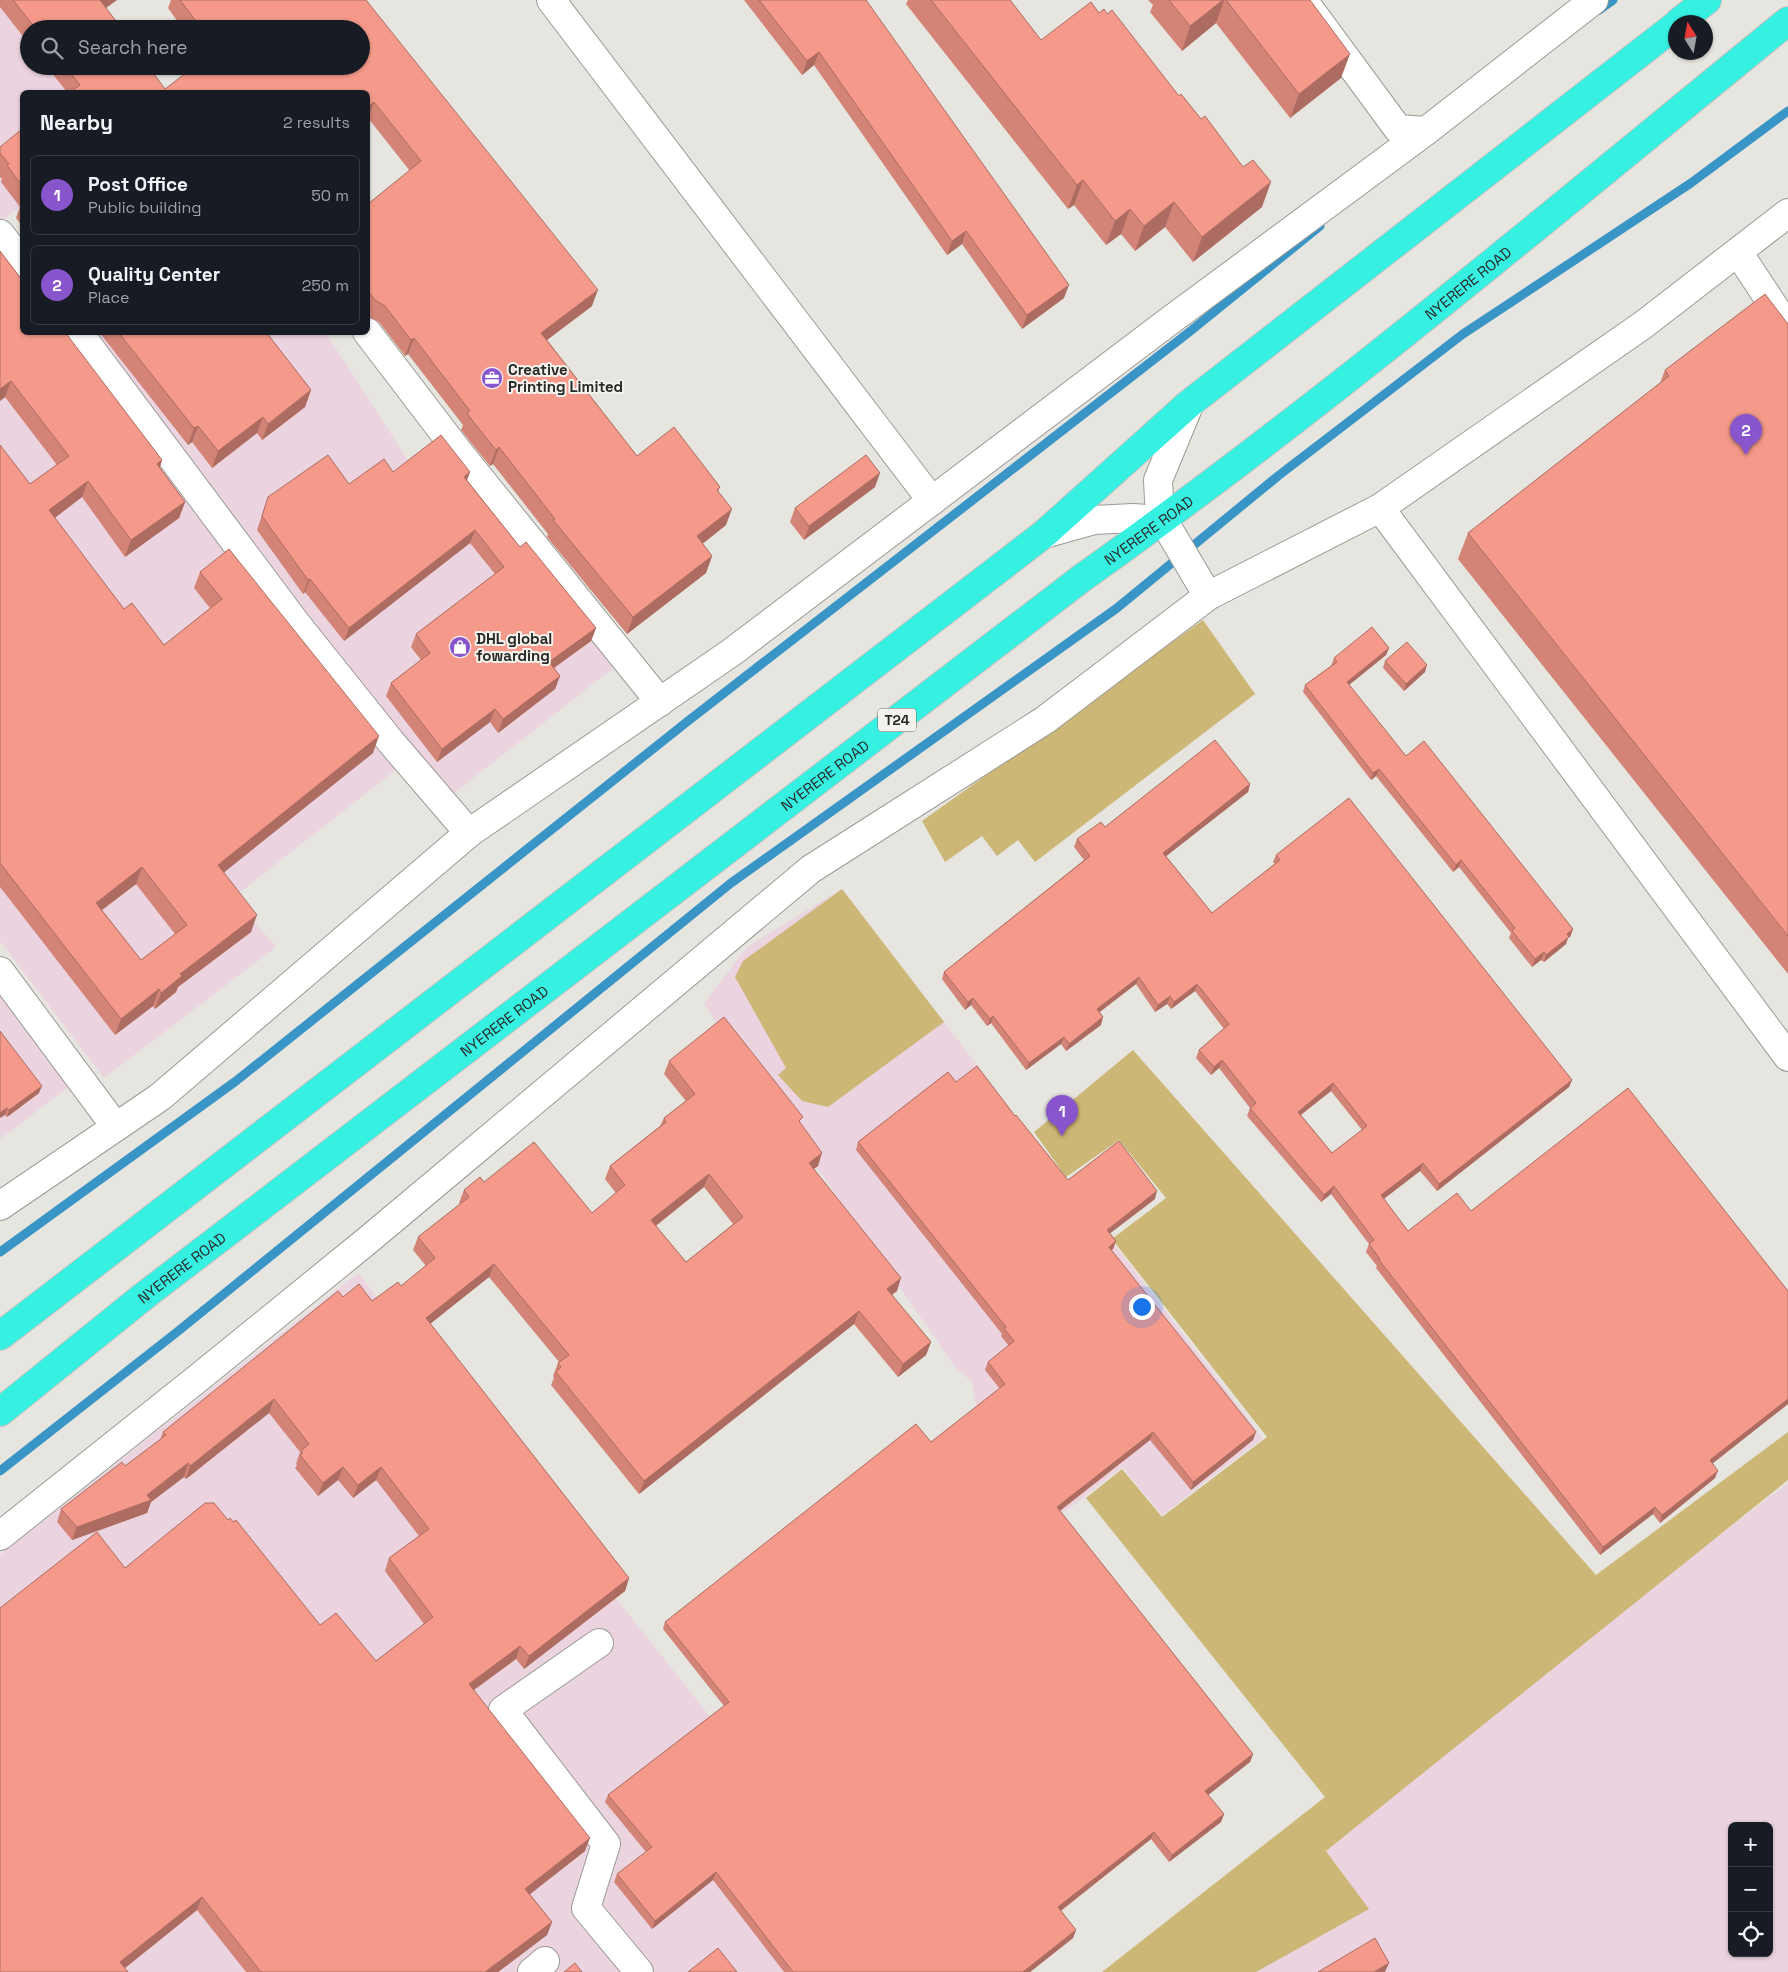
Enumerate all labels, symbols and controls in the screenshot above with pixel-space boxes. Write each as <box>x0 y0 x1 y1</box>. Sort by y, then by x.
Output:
north arrow <box>1668 15 1713 60</box>
search box <box>20 20 370 75</box>
icon: search <box>38 34 66 62</box>
text: Search here <box>78 35 188 60</box>
text: Nearby <box>40 109 113 136</box>
text: 2 results <box>283 112 350 133</box>
text: Post Office <box>88 172 188 197</box>
text: 1 <box>53 185 61 206</box>
text: 50 m <box>311 185 349 206</box>
text: Public building <box>88 197 201 218</box>
street label: NYERERE ROAD <box>1420 242 1515 323</box>
text: Quality Center <box>88 262 220 287</box>
text: 2 <box>52 275 62 296</box>
text: 250 m <box>302 275 349 296</box>
text: Place <box>88 287 130 308</box>
place label: Creative Printing Limited <box>508 360 623 396</box>
office icon: Creative Printing Limited <box>480 366 504 390</box>
pin: 2 <box>1730 414 1762 455</box>
street label: NYERERE ROAD <box>1100 491 1197 569</box>
place label: DHL global fowarding <box>476 629 552 665</box>
shop icon: DHL global fowarding <box>448 635 472 659</box>
road number: T24 <box>878 708 916 732</box>
street label: NYERERE ROAD <box>777 735 873 815</box>
street label: NYERERE ROAD <box>456 981 552 1060</box>
pin: 1 <box>1046 1095 1078 1136</box>
street label: NYERERE ROAD <box>133 1228 229 1307</box>
your location <box>1129 1294 1155 1320</box>
map controls <box>1728 1822 1773 1957</box>
button: + <box>1728 1822 1773 1867</box>
button: − <box>1728 1867 1773 1912</box>
button: locate <box>1728 1912 1773 1957</box>

